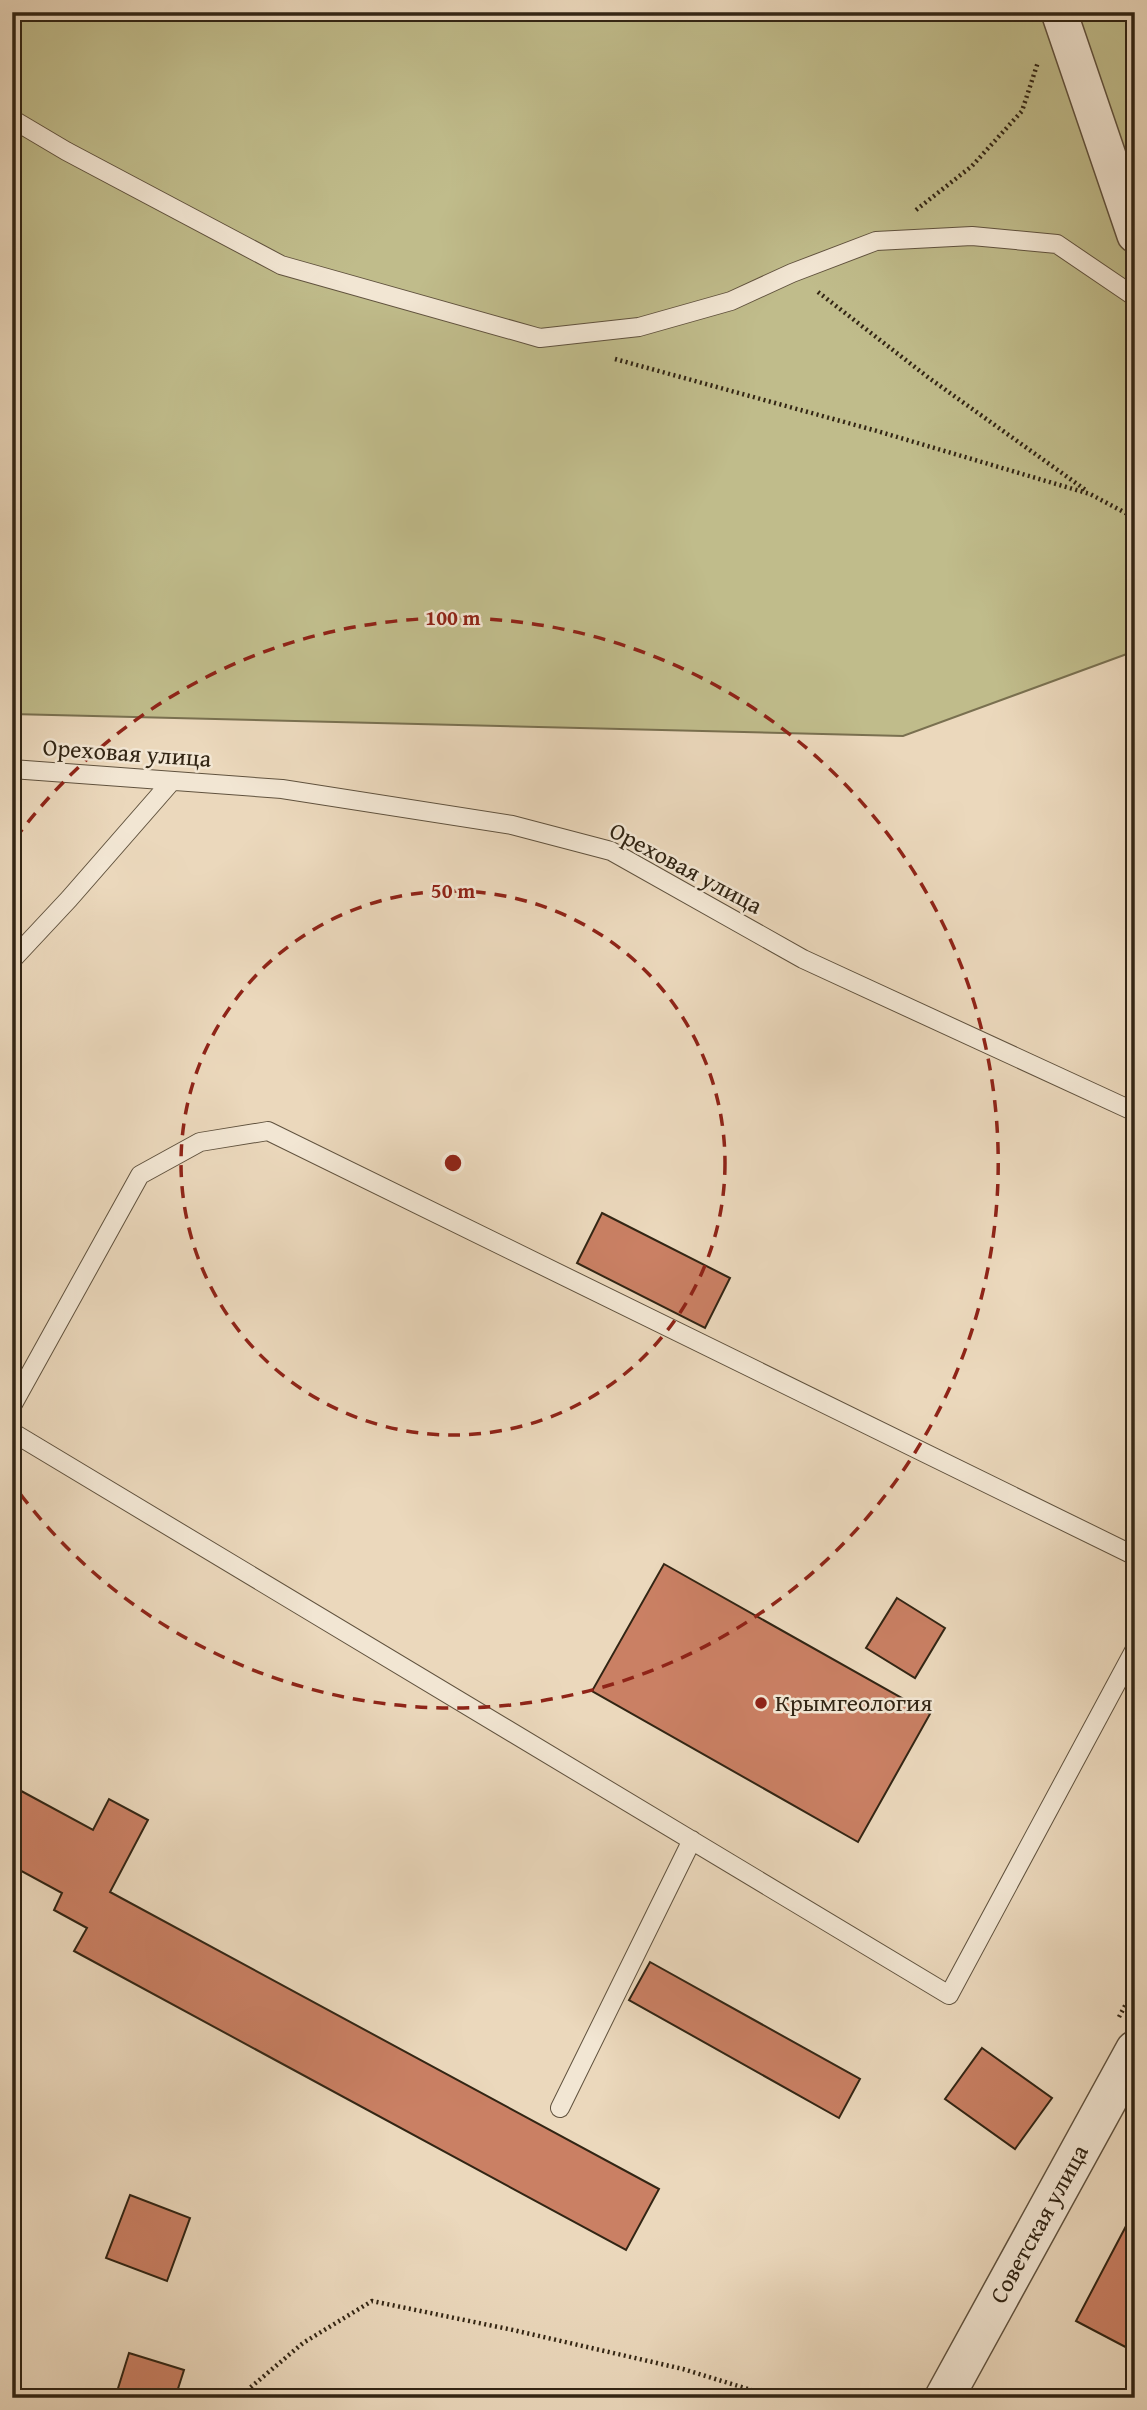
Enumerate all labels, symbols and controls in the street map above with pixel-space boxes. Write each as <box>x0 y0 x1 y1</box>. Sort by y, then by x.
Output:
text: 100 m <box>425 602 481 633</box>
street label: Ореховая улица <box>42 729 213 776</box>
street label: Ореховая улица <box>604 813 769 923</box>
text: 50 m <box>431 875 475 906</box>
centre of rings <box>441 1151 465 1175</box>
place label: Крымгеология <box>775 1685 932 1720</box>
marker: Крымгеология <box>753 1695 769 1711</box>
street label: Советская улица <box>980 2138 1097 2310</box>

